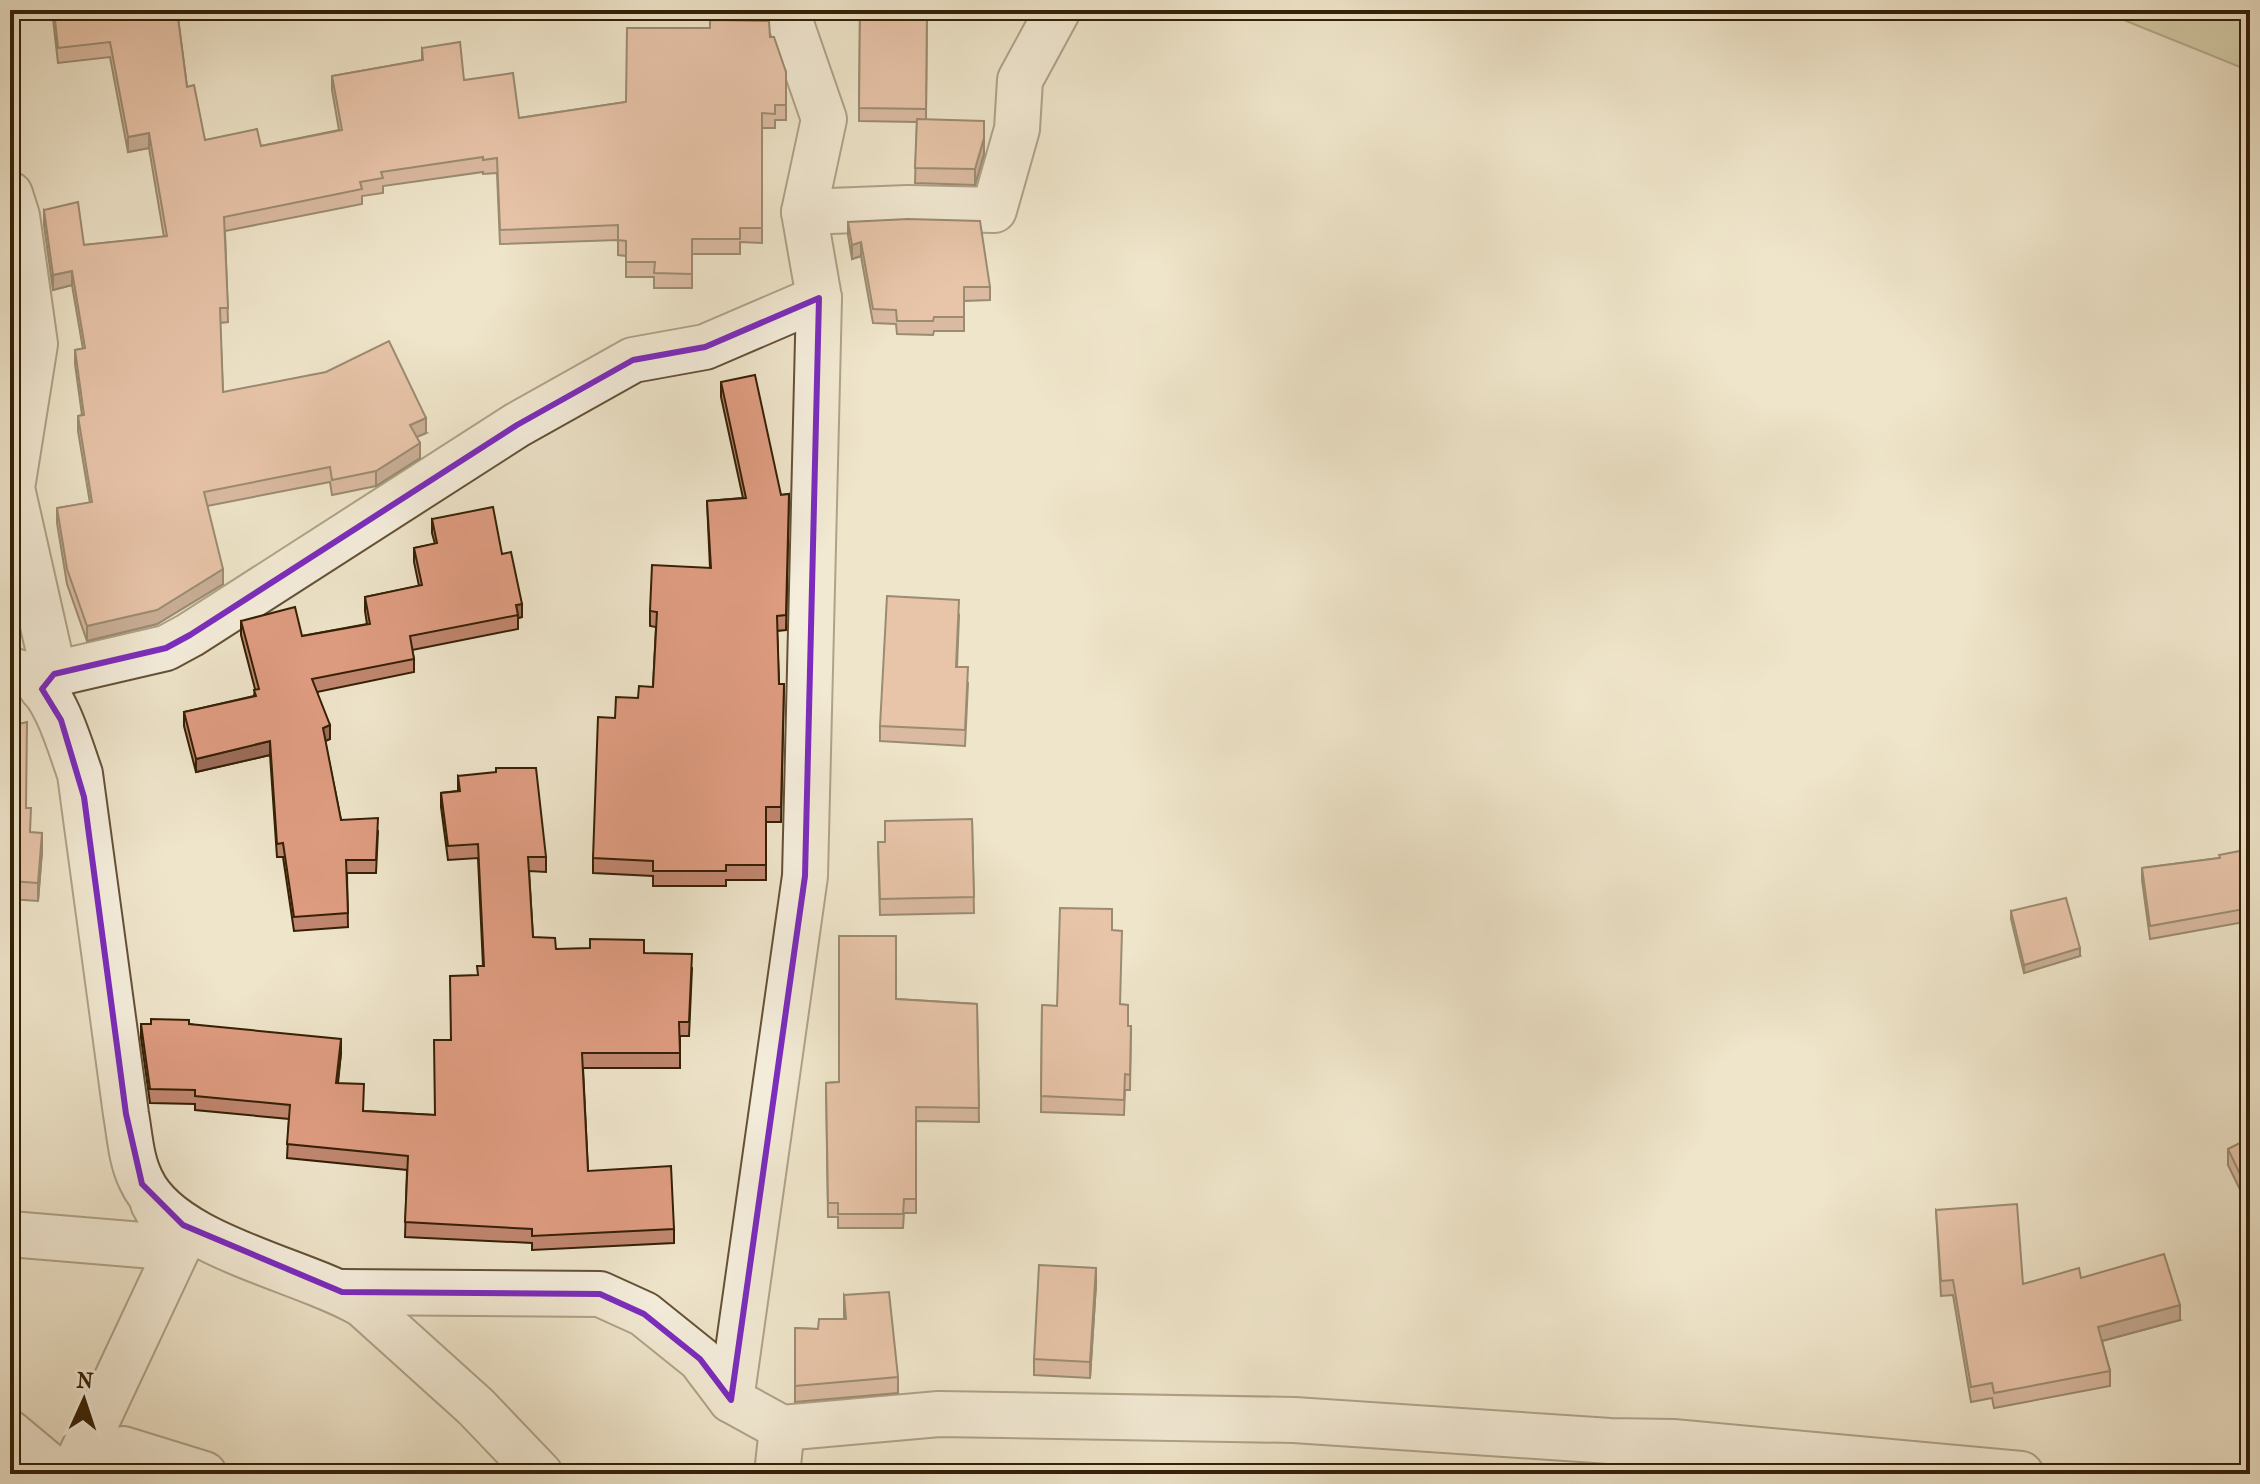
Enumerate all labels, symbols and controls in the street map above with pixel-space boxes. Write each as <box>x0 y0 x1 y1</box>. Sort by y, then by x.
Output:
north arrow <box>44 1360 124 1440</box>
text: N <box>76 1368 94 1394</box>

